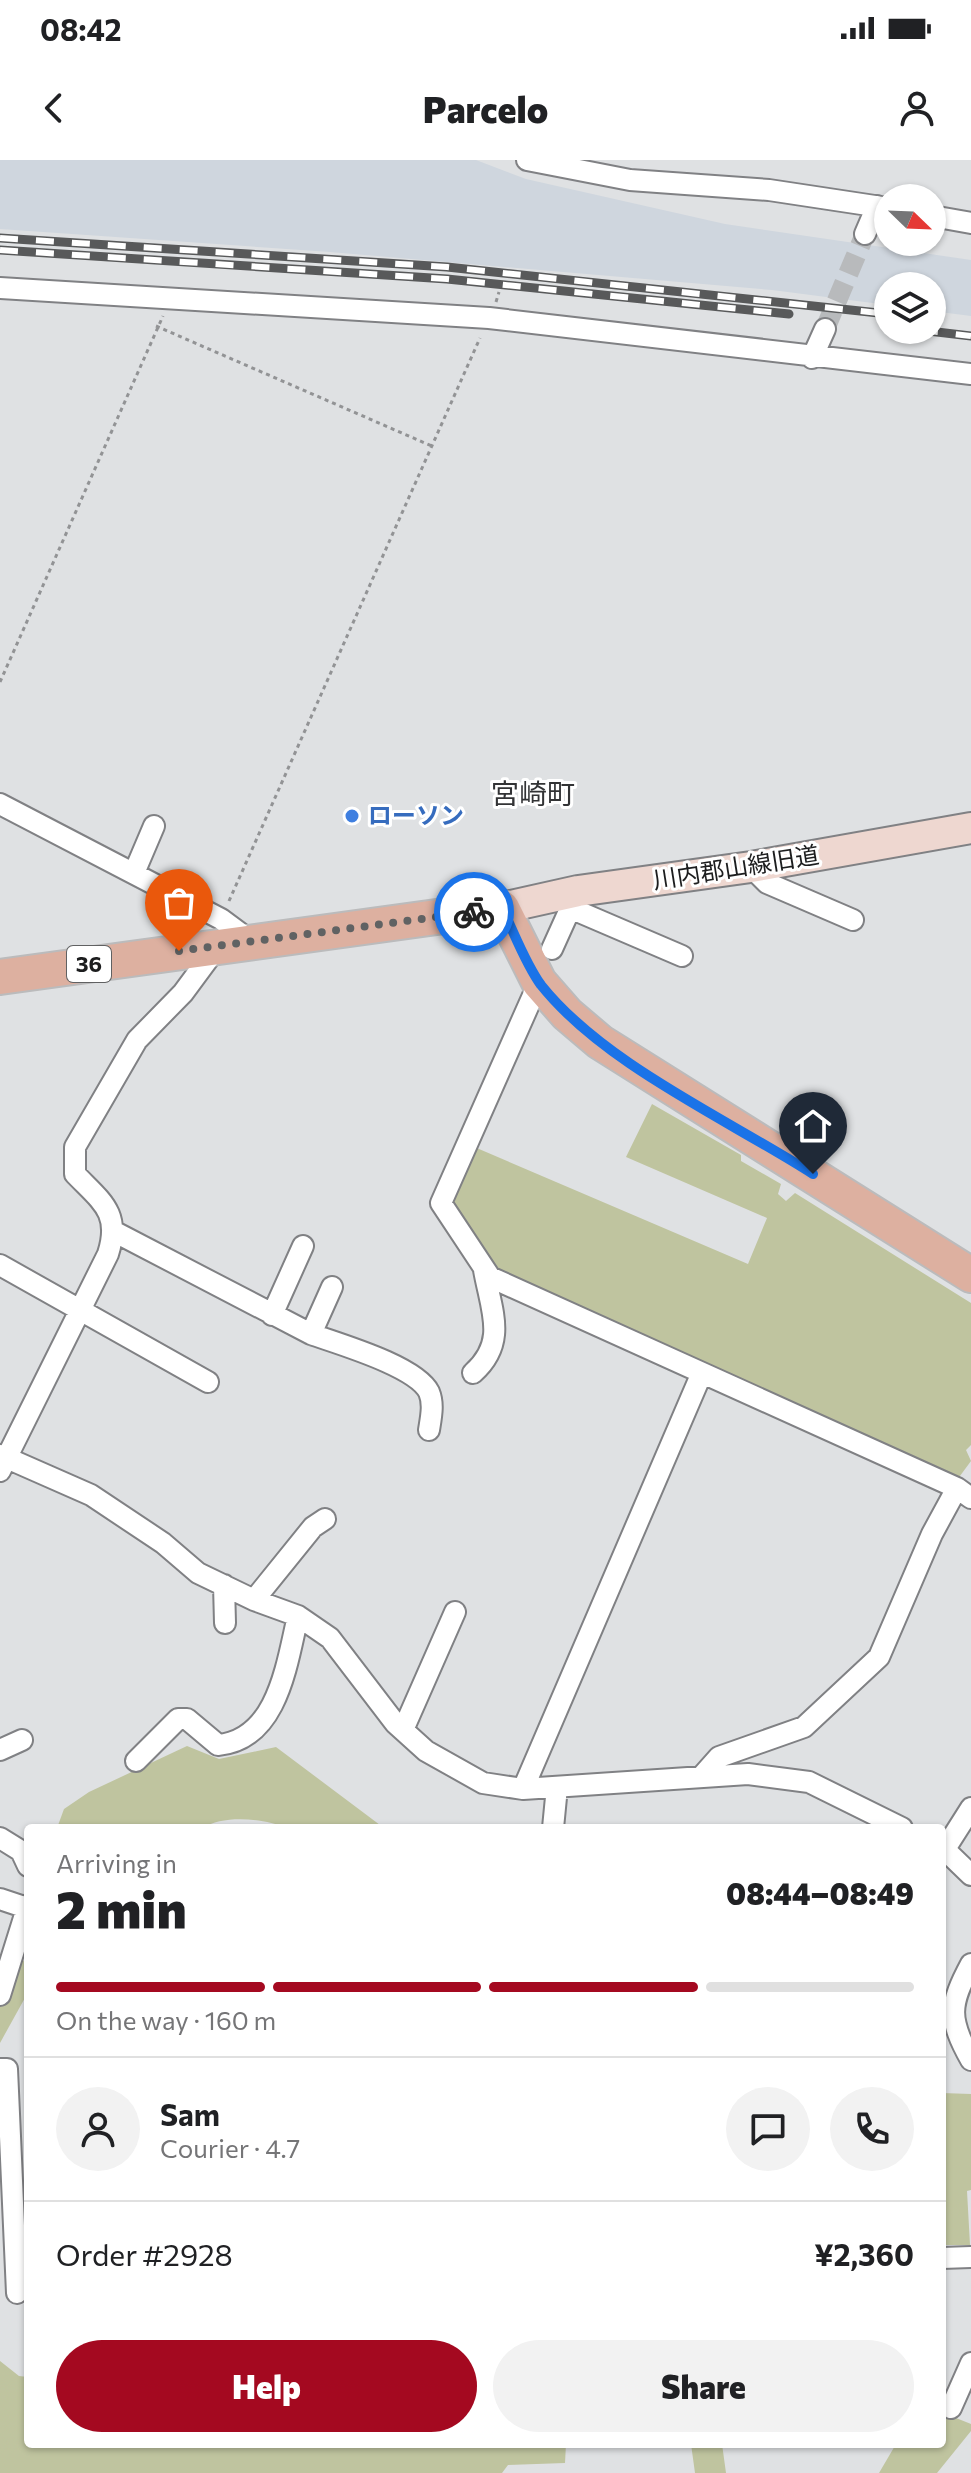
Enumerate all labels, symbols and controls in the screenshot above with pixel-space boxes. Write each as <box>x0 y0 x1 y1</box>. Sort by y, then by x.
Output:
text: 08:42 <box>40 10 122 47</box>
icon: back <box>32 86 76 130</box>
text: Parcelo <box>423 86 548 130</box>
icon: person <box>895 86 939 130</box>
north arrow <box>874 184 946 256</box>
map controls <box>874 184 946 344</box>
button: layers <box>874 272 946 344</box>
district label: 宮崎町 <box>491 776 575 810</box>
place label: ローソン <box>368 800 464 829</box>
marker: ローソン <box>343 807 361 825</box>
street label: 川内郡山線旧道 <box>651 839 821 894</box>
pin <box>145 869 213 951</box>
courier <box>434 872 514 952</box>
icon: bag <box>157 881 201 925</box>
icon: bike <box>452 890 496 934</box>
road number: 36 <box>67 946 111 982</box>
pin <box>779 1092 847 1174</box>
icon: home <box>791 1104 835 1148</box>
text: Arriving in <box>56 1847 177 1878</box>
text: 08:44–08:49 <box>726 1874 914 1911</box>
text: 2 min <box>56 1876 187 1940</box>
text: On the way · 160 m <box>56 2004 276 2035</box>
button: person <box>56 2087 140 2171</box>
button: chat <box>726 2087 810 2171</box>
button: phone <box>830 2087 914 2171</box>
text: Sam <box>160 2095 220 2132</box>
text: Courier · 4.7 <box>160 2132 300 2163</box>
text: Order #2928 <box>56 2235 233 2272</box>
text: ¥2,360 <box>814 2235 914 2272</box>
button: Help <box>56 2340 477 2432</box>
button: Share <box>493 2340 914 2432</box>

